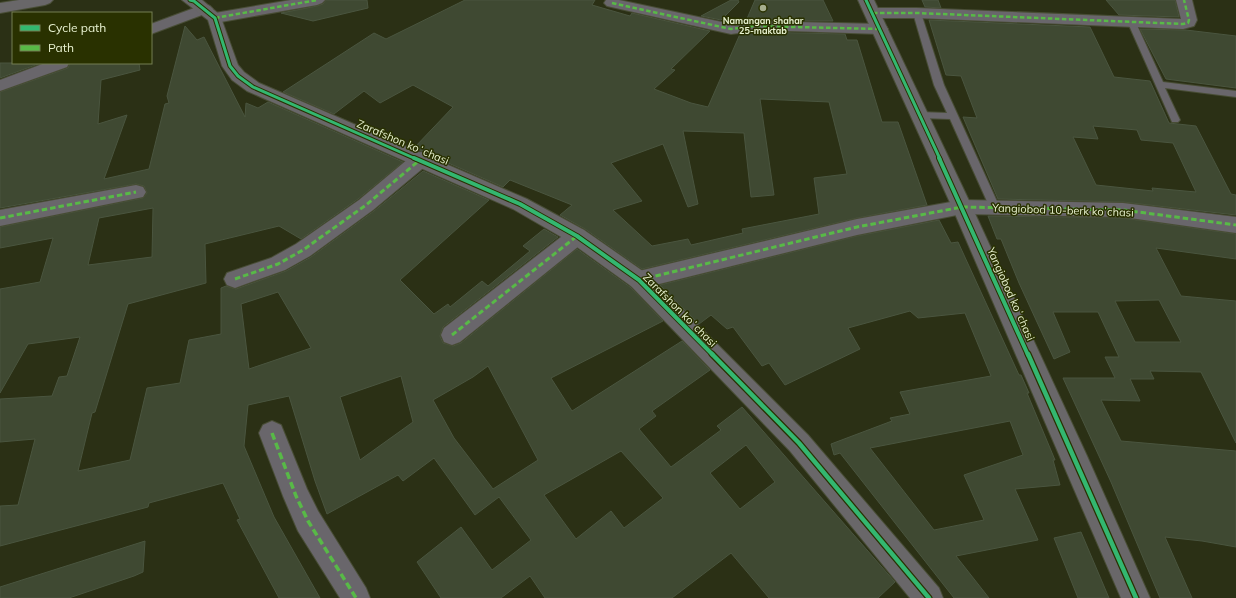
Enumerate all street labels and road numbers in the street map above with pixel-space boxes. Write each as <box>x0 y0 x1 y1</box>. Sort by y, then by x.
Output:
street label: Zarafshon koʻchasi <box>355 116 451 168</box>
street label: Yangiobod 10-berk koʼchasi <box>991 200 1134 219</box>
street label: Yangiobod koʻchasi <box>984 244 1038 343</box>
street label: Zarafshon koʻchasi <box>640 270 720 350</box>

